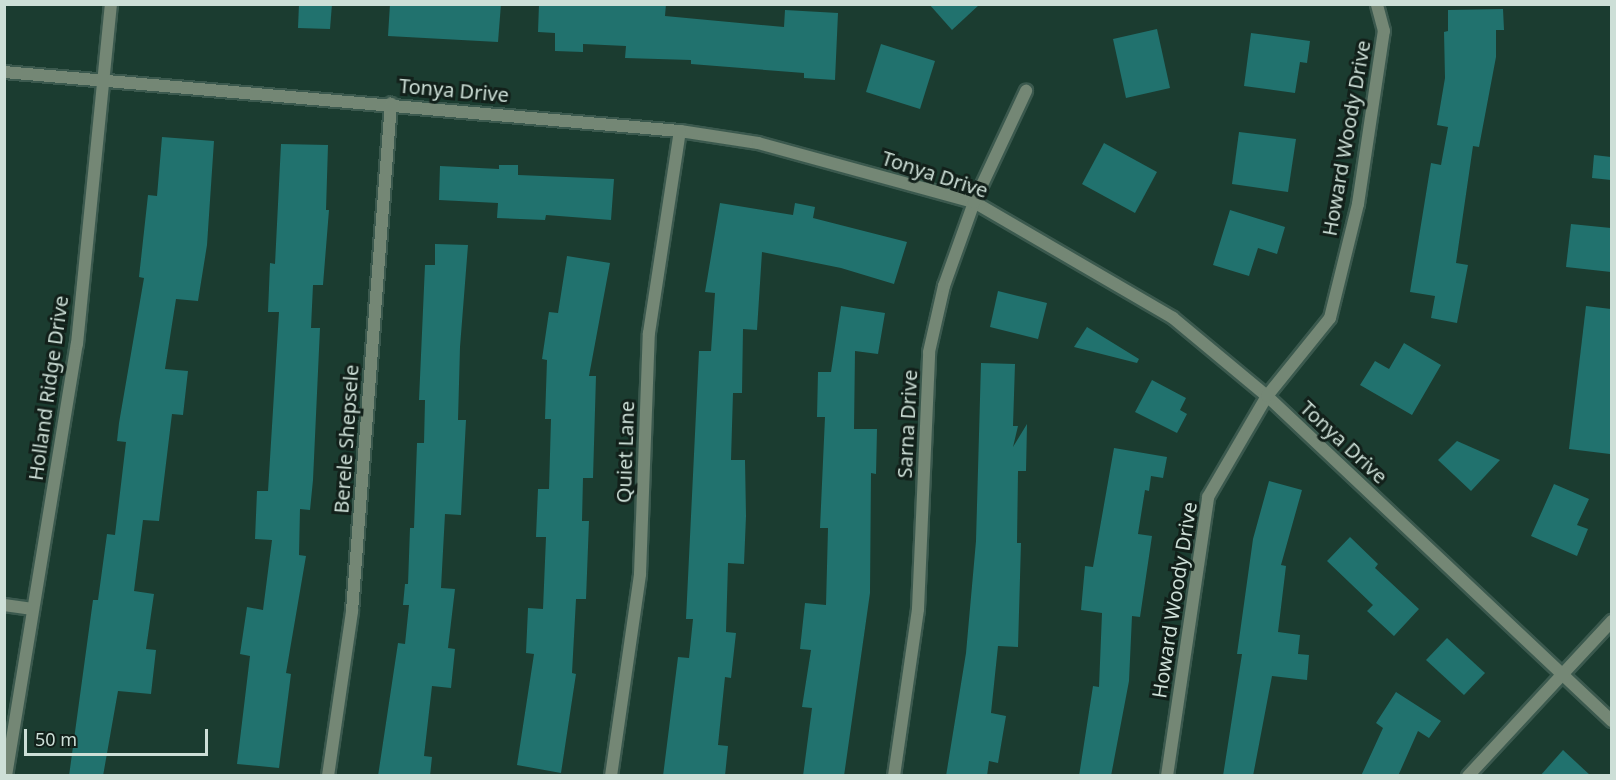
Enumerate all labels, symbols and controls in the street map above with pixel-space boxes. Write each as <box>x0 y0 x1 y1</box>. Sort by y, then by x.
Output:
street label: Howard Woody Drive <box>1317 38 1375 238</box>
street label: Tonya Drive <box>398 73 510 107</box>
street label: Tonya Drive <box>879 146 991 202</box>
street label: Holland Ridge Drive <box>23 294 73 482</box>
street label: Berele Shepsele <box>329 364 363 514</box>
street label: Sarna Drive <box>892 369 922 479</box>
street label: Tonya Drive <box>1295 396 1393 488</box>
street label: Quiet Lane <box>611 401 639 503</box>
street label: Howard Woody Drive <box>1147 500 1201 700</box>
scale bar <box>27 717 212 755</box>
text: 50 m <box>35 727 77 751</box>

